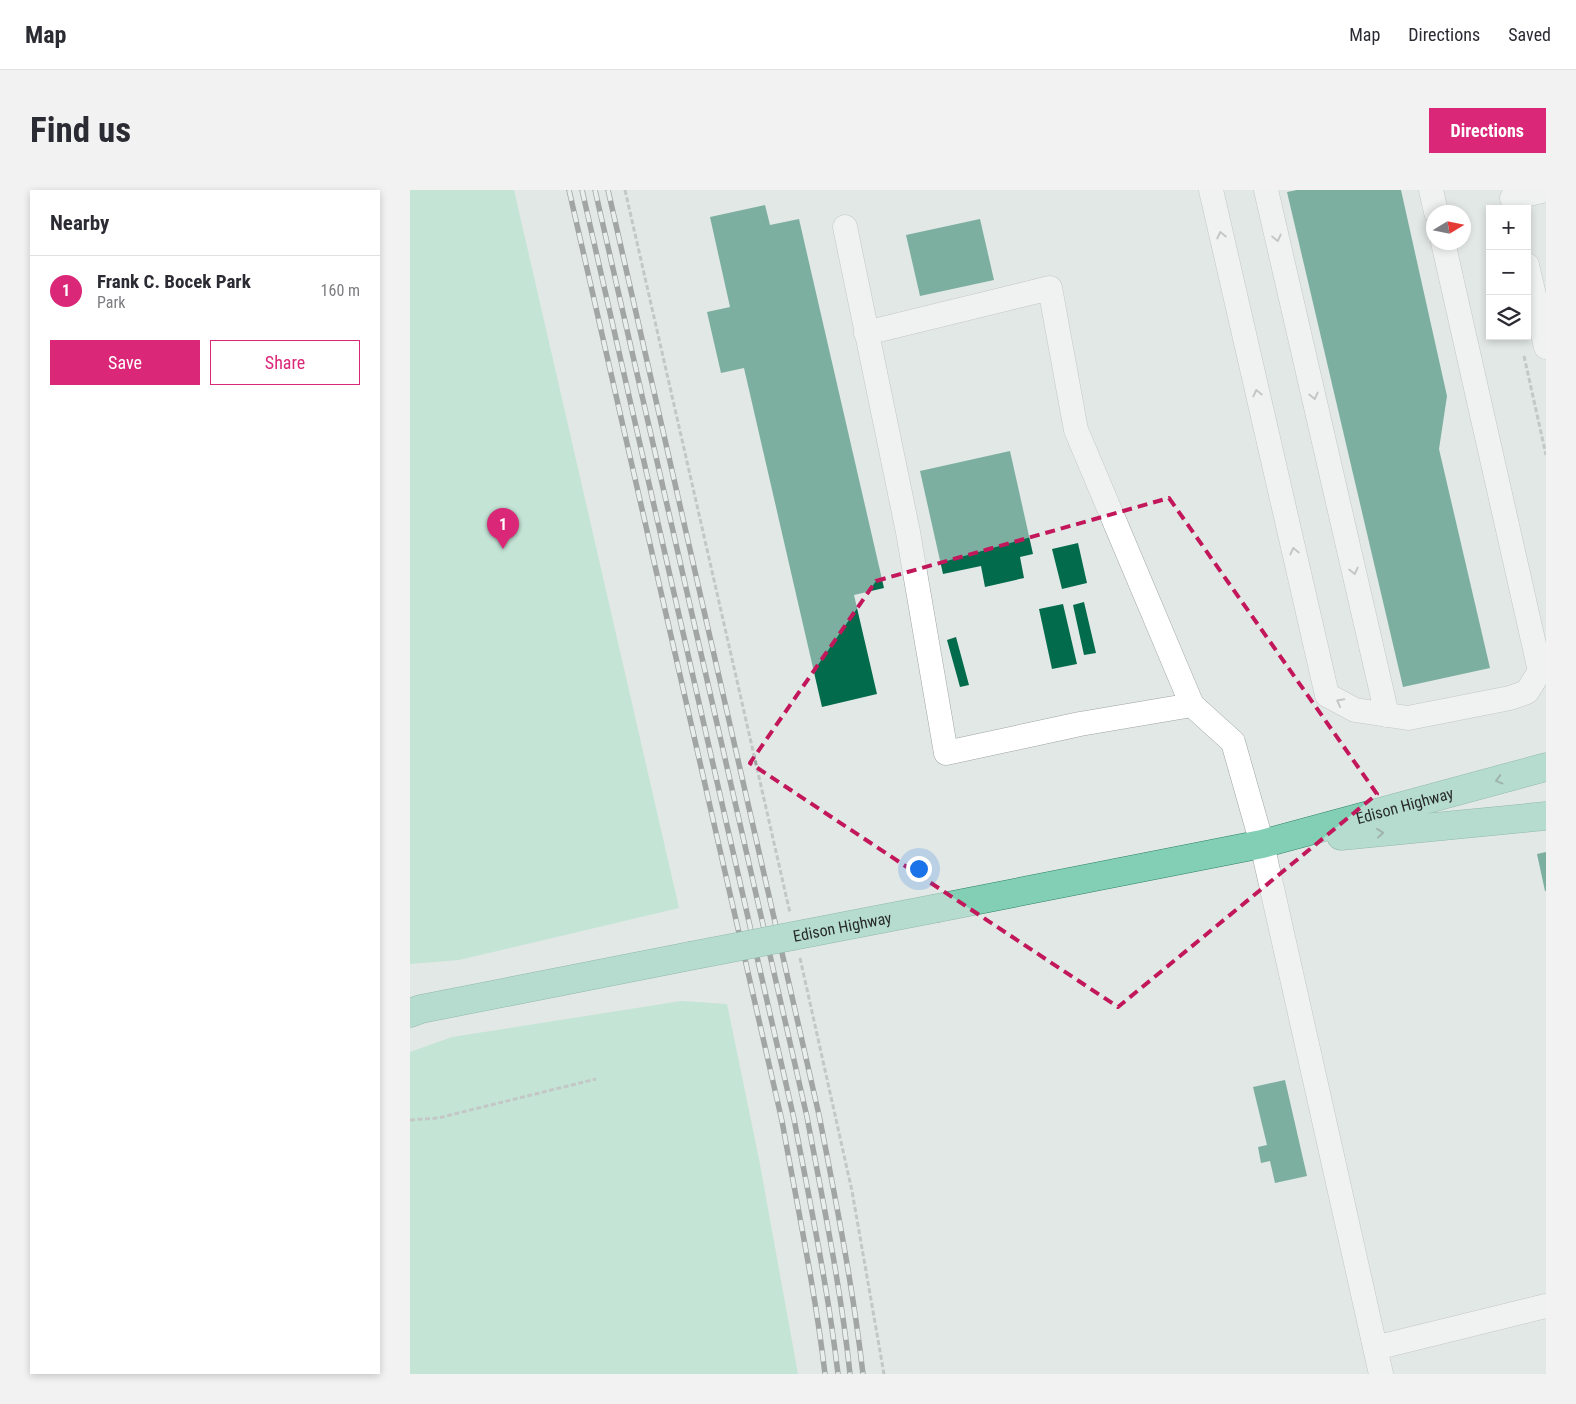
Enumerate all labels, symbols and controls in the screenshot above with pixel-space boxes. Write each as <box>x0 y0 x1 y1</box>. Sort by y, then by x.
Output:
text: Map <box>25 21 66 49</box>
text: Map <box>1349 24 1380 45</box>
text: Directions <box>1408 24 1480 45</box>
text: Saved <box>1508 24 1551 45</box>
button: Directions <box>1429 108 1546 153</box>
text: Find us <box>30 110 131 151</box>
north arrow <box>1426 205 1471 250</box>
map controls <box>1486 205 1531 340</box>
button: + <box>1486 205 1531 250</box>
text: Nearby <box>50 211 109 235</box>
one-way arrow <box>1216 230 1227 239</box>
one-way arrow <box>1271 233 1282 242</box>
button: − <box>1486 250 1531 295</box>
text: Frank C. Bocek Park <box>97 270 251 293</box>
text: 1 <box>62 281 70 300</box>
text: 160 m <box>321 281 360 300</box>
text: Park <box>97 293 126 312</box>
button: layers <box>1486 295 1531 340</box>
button: Save <box>50 340 200 385</box>
button: Share <box>210 340 360 385</box>
one-way arrow <box>1252 388 1263 397</box>
one-way arrow <box>1308 391 1319 400</box>
pin: 1 <box>487 508 519 549</box>
one-way arrow <box>1289 547 1300 556</box>
one-way arrow <box>1348 567 1359 576</box>
one-way arrow <box>1337 698 1346 708</box>
one-way arrow <box>1495 774 1503 785</box>
street label: Edison Highway <box>1354 783 1456 828</box>
one-way arrow <box>1377 827 1385 838</box>
your location <box>906 856 932 882</box>
street label: Edison Highway <box>791 908 893 946</box>

